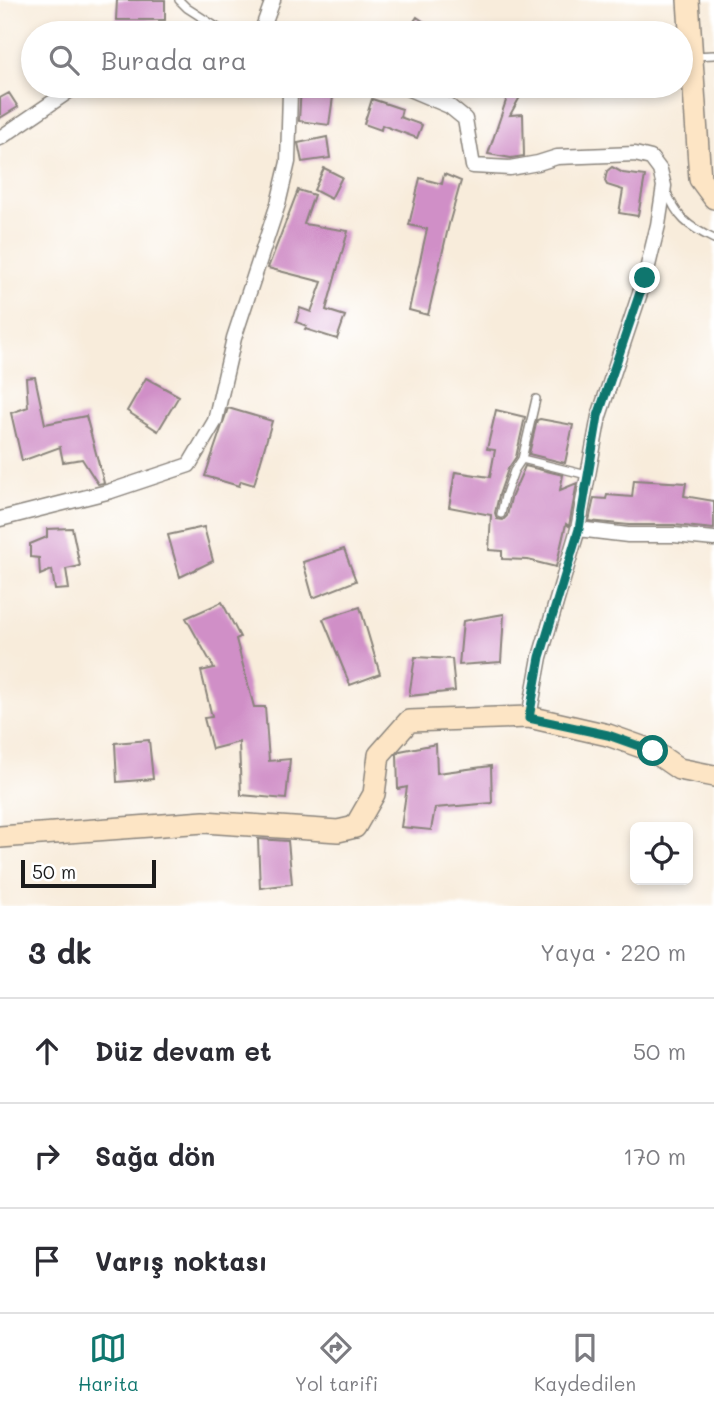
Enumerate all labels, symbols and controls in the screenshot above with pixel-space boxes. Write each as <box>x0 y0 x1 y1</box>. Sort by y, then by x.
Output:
search box <box>21 21 693 98</box>
icon: search <box>45 41 83 79</box>
text: Burada ara <box>101 43 247 77</box>
route end <box>629 262 660 293</box>
route start <box>637 735 668 766</box>
map controls <box>630 822 693 885</box>
button: locate <box>630 822 693 885</box>
scale bar <box>21 857 156 889</box>
text: 50 m <box>32 859 76 884</box>
text: 3 dk <box>28 932 92 972</box>
text: Yaya · 220 m <box>540 937 686 967</box>
icon: ahead <box>28 1032 66 1070</box>
text: Düz devam et <box>95 1034 272 1068</box>
text: 50 m <box>633 1036 686 1066</box>
icon: right <box>28 1137 66 1175</box>
text: Sağa dön <box>95 1139 215 1173</box>
text: 170 m <box>623 1141 686 1171</box>
icon: arrive <box>28 1242 66 1280</box>
text: Varış noktası <box>95 1244 268 1278</box>
tab: Harita <box>78 1329 139 1396</box>
tab: Yol tarifi <box>295 1329 378 1396</box>
tab: Kaydedilen <box>534 1329 636 1396</box>

